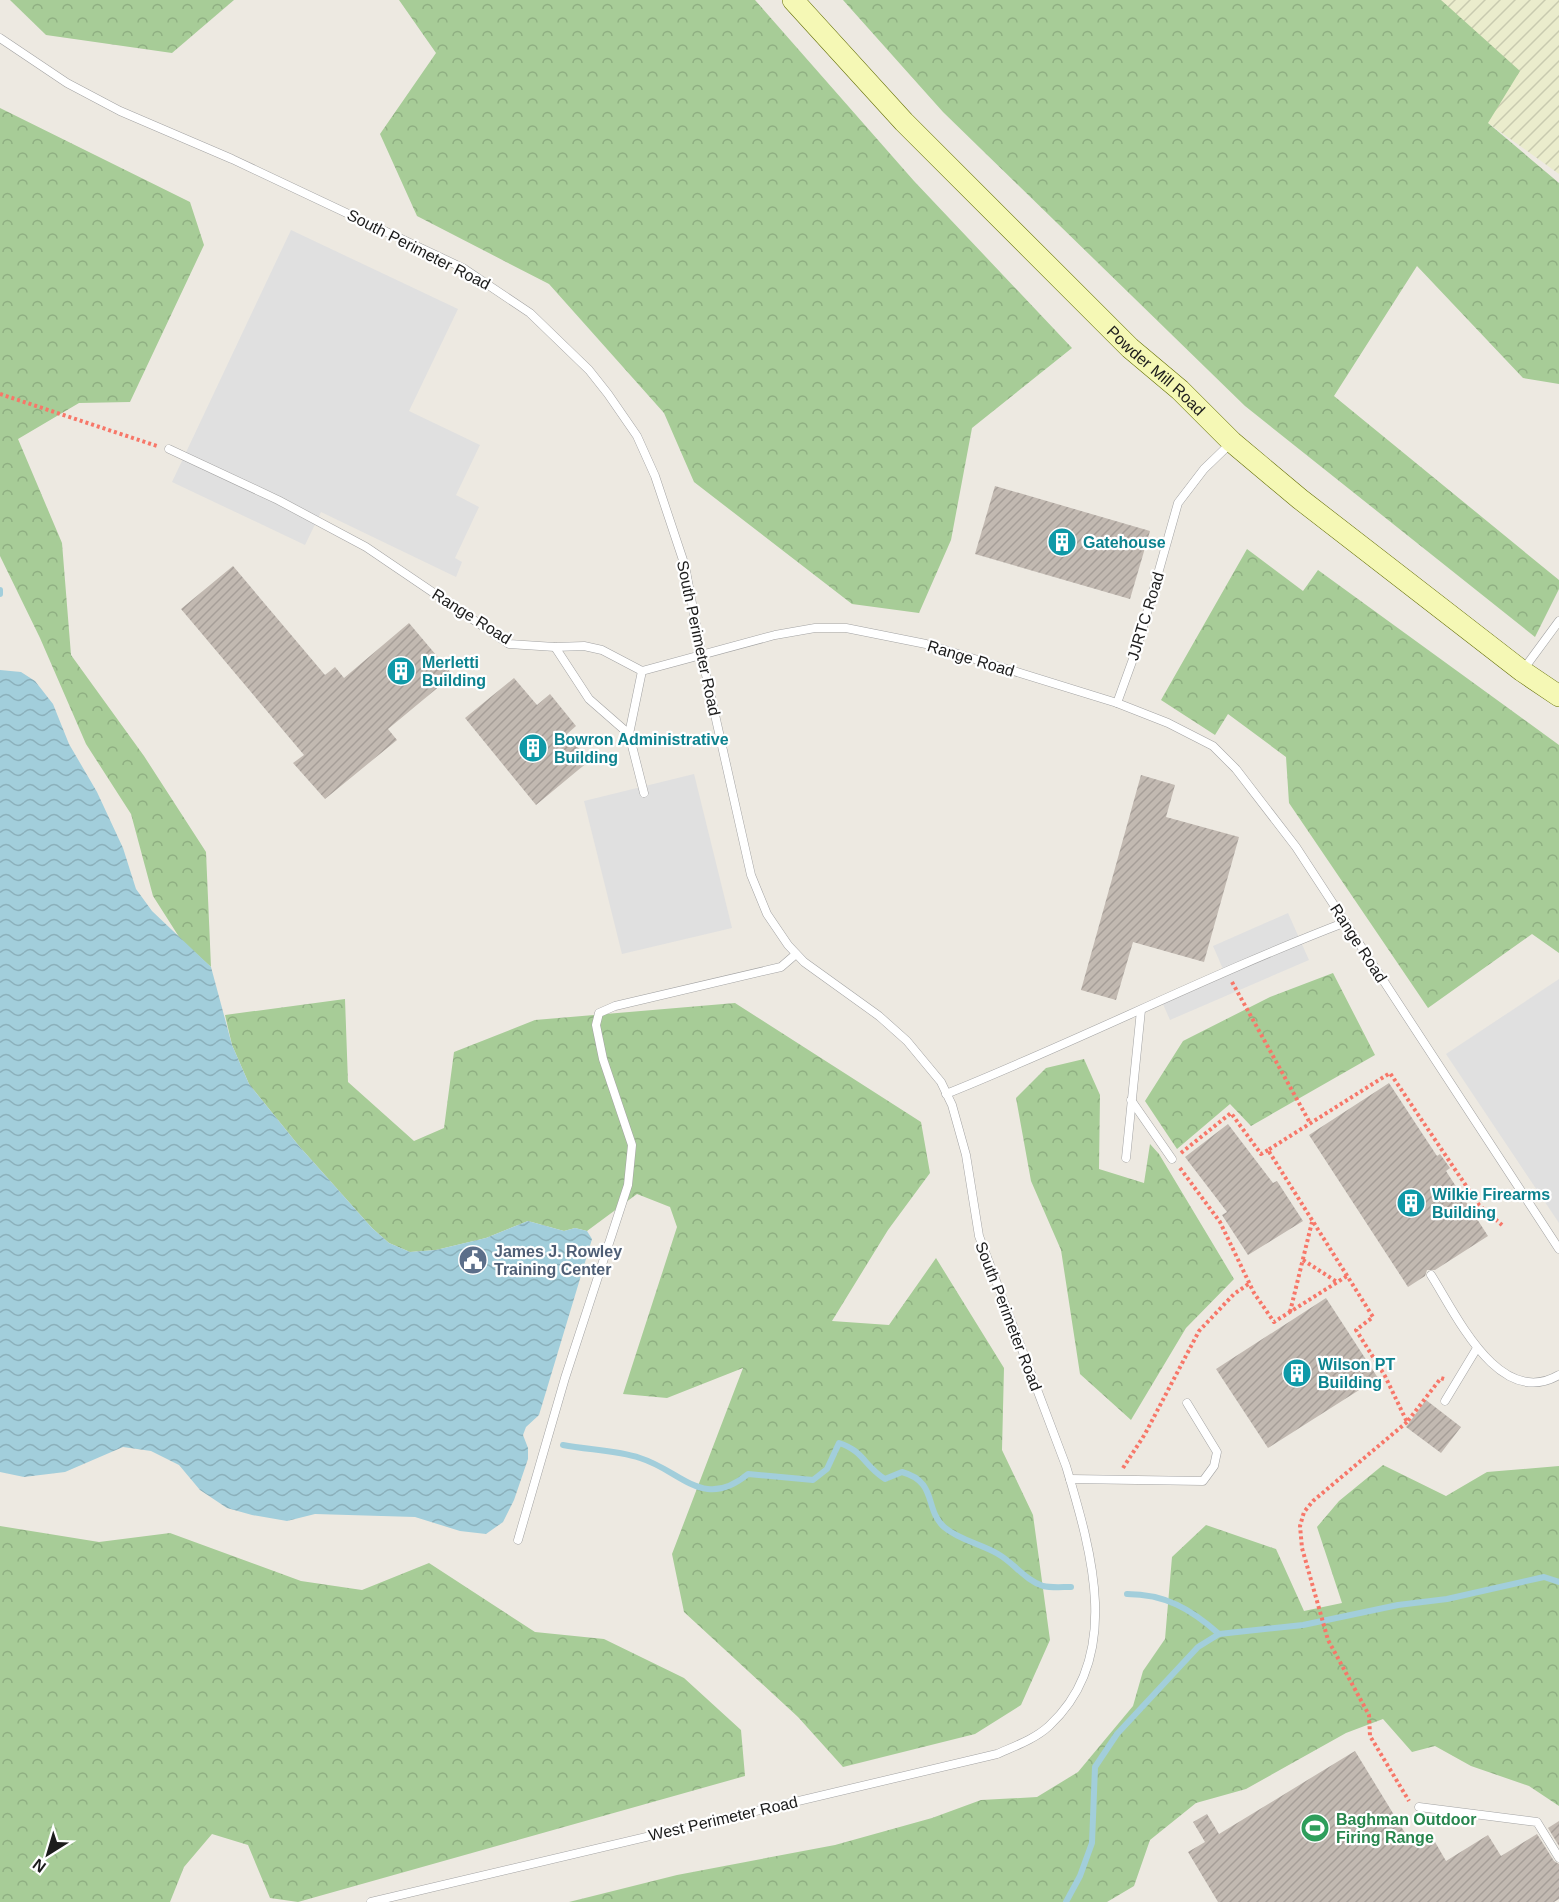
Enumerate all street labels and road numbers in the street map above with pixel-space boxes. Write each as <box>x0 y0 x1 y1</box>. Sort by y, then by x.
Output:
street label: South Perimeter Road <box>344 206 493 293</box>
street label: Powder Mill Road <box>1104 322 1208 419</box>
street label: South Perimeter Road <box>674 559 723 717</box>
street label: JJRTC Road <box>1124 570 1167 662</box>
street label: Range Road <box>429 585 514 647</box>
street label: Range Road <box>925 637 1016 680</box>
street label: Range Road <box>1327 901 1390 986</box>
street label: South Perimeter Road <box>972 1239 1045 1393</box>
street label: West Perimeter Road <box>647 1793 799 1844</box>

